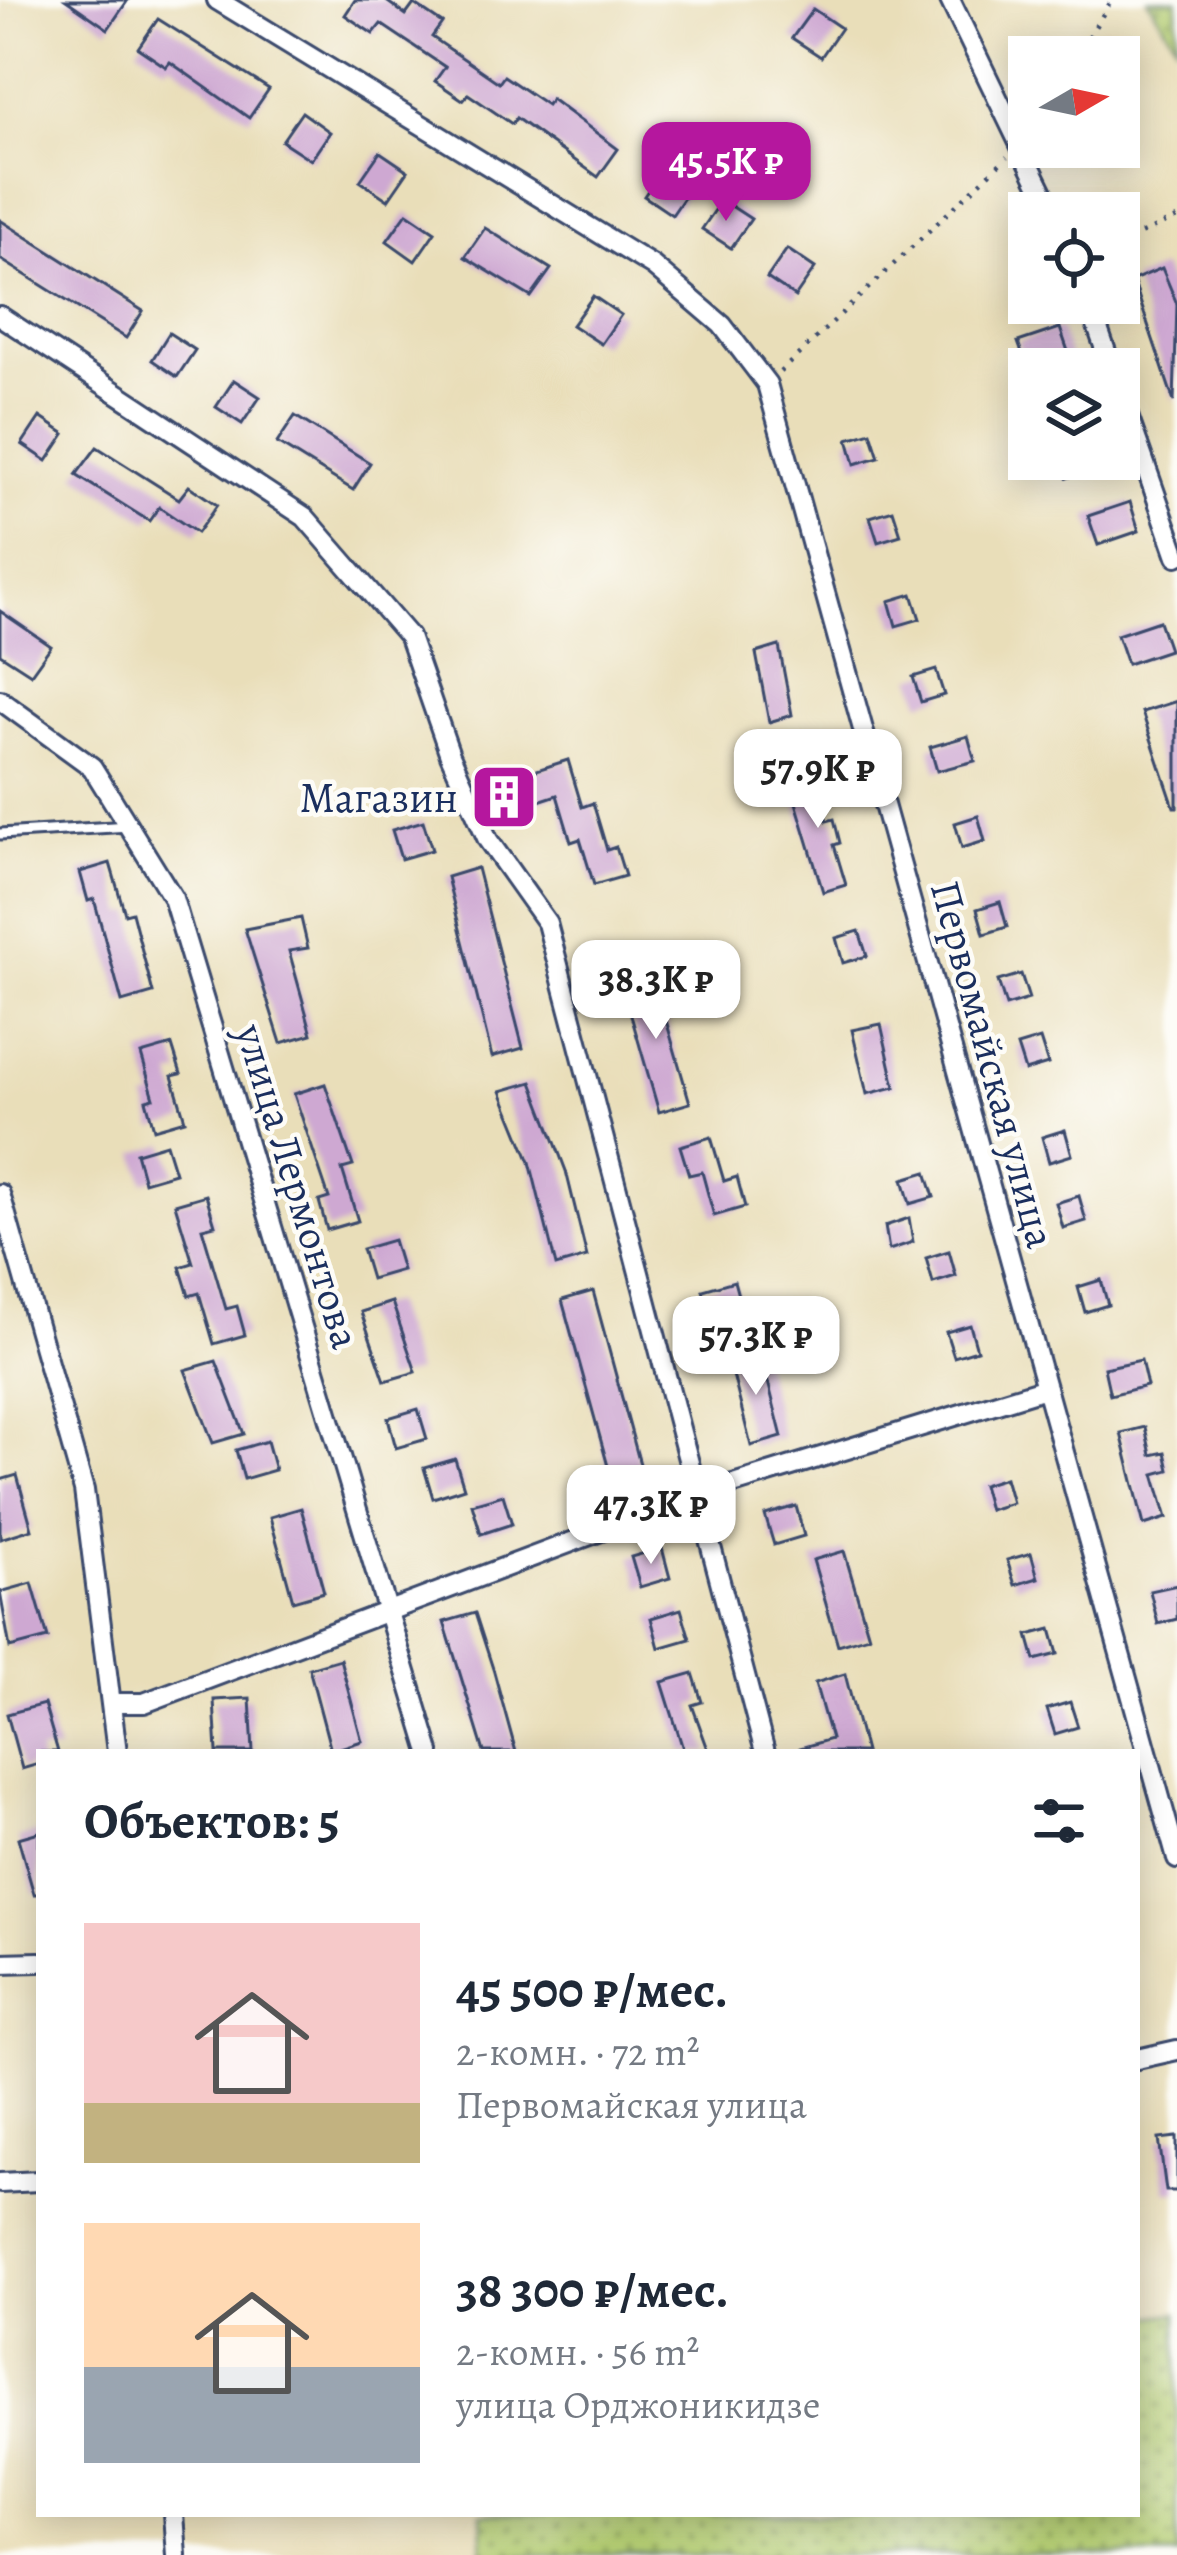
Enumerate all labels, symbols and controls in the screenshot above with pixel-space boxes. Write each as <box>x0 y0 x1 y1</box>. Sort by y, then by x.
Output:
north arrow <box>1008 36 1140 168</box>
map controls <box>1008 36 1140 480</box>
pin: 45.5K ₽ <box>615 122 837 224</box>
text: 45.5K ₽ <box>669 134 783 187</box>
button: locate <box>1008 192 1140 324</box>
button: layers <box>1008 348 1140 480</box>
pin: 57.9K ₽ <box>707 729 929 831</box>
text: 57.9K ₽ <box>761 741 875 794</box>
building icon: Магазин <box>469 762 539 832</box>
place label: Магазин <box>300 769 458 826</box>
street label: Первомайская улица <box>917 874 1070 1255</box>
pin: 38.3K ₽ <box>545 940 767 1042</box>
text: 38.3K ₽ <box>598 952 714 1005</box>
street label: улица Лермонтова <box>222 1016 375 1356</box>
pin: 57.3K ₽ <box>645 1296 867 1398</box>
text: 57.3K ₽ <box>699 1308 813 1361</box>
pin: 47.3K ₽ <box>540 1465 762 1567</box>
text: 47.3K ₽ <box>594 1477 708 1530</box>
text: Объектов: 5 <box>84 1786 340 1856</box>
icon: filters <box>1026 1788 1092 1854</box>
text: 45 500 ₽/мес. <box>456 1955 728 2025</box>
icon: home <box>180 1971 324 2115</box>
text: 2-комн. · 72 m² <box>456 2025 700 2078</box>
text: Первомайская улица <box>456 2078 807 2131</box>
text: 38 300 ₽/мес. <box>456 2255 729 2325</box>
icon: home <box>180 2271 324 2415</box>
text: 2-комн. · 56 m² <box>456 2325 699 2378</box>
text: улица Орджоникидзе <box>456 2378 821 2431</box>

